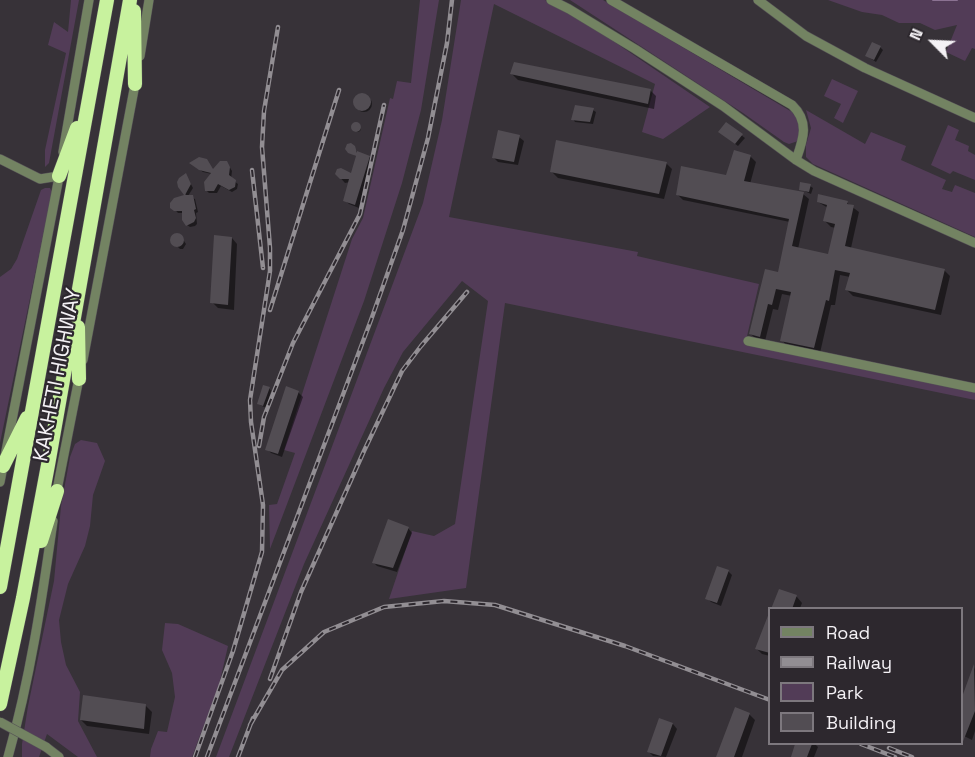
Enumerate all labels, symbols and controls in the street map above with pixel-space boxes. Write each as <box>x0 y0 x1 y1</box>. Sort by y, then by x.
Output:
north arrow <box>903 12 963 72</box>
text: N <box>904 25 928 44</box>
street label: KAKHETI HIGHWAY <box>29 286 87 464</box>
legend <box>768 607 963 745</box>
text: Road <box>826 621 870 644</box>
text: Railway <box>826 651 892 674</box>
text: Park <box>826 681 863 704</box>
text: Building <box>826 711 896 734</box>

